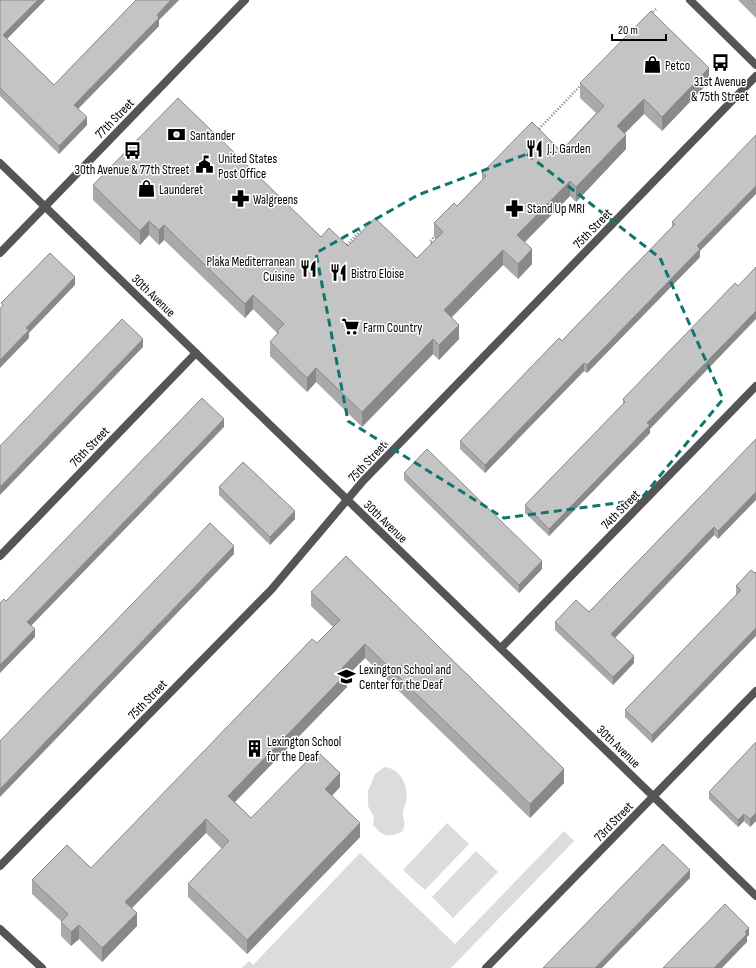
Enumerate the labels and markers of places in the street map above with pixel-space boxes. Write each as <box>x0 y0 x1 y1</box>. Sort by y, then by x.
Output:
bus stop icon: 31st Avenue & 75th Street <box>710 52 730 72</box>
shop icon: Petco <box>642 55 662 75</box>
place label: Petco <box>665 58 690 74</box>
place label: 31st Avenue & 75th Street <box>691 74 749 105</box>
bank icon: Santander <box>167 125 187 145</box>
place label: Santander <box>190 128 235 144</box>
restaurant icon: J.J. Garden <box>524 138 544 158</box>
bus stop icon: 30th Avenue & 77th Street <box>122 140 142 160</box>
place label: J.J. Garden <box>546 141 590 157</box>
place label: United States Post Office <box>218 151 278 182</box>
public building icon: United States Post Office <box>195 155 215 175</box>
place label: 30th Avenue & 77th Street <box>75 162 189 178</box>
shop icon: Launderet <box>136 179 156 199</box>
place label: Launderet <box>159 182 203 198</box>
pharmacy icon: Walgreens <box>230 189 250 209</box>
place label: Walgreens <box>253 192 298 208</box>
pharmacy icon: Stand Up MRI <box>504 198 524 218</box>
place label: Stand Up MRI <box>527 201 585 217</box>
place label: Plaka Mediterranean Cuisine <box>207 254 295 285</box>
restaurant icon: Plaka Mediterranean Cuisine <box>298 258 318 278</box>
restaurant icon: Bistro Eloise <box>328 263 348 283</box>
place label: Bistro Eloise <box>351 266 404 282</box>
supermarket icon: Farm Country <box>340 317 360 337</box>
place label: Farm Country <box>363 320 422 336</box>
place label: Lexington School and Center for the Deaf <box>359 662 451 693</box>
school or university icon: Lexington School and Center for the Deaf <box>336 666 356 686</box>
place label: Lexington School for the Deaf <box>267 734 341 765</box>
building icon: Lexington School for the Deaf <box>244 738 264 758</box>

